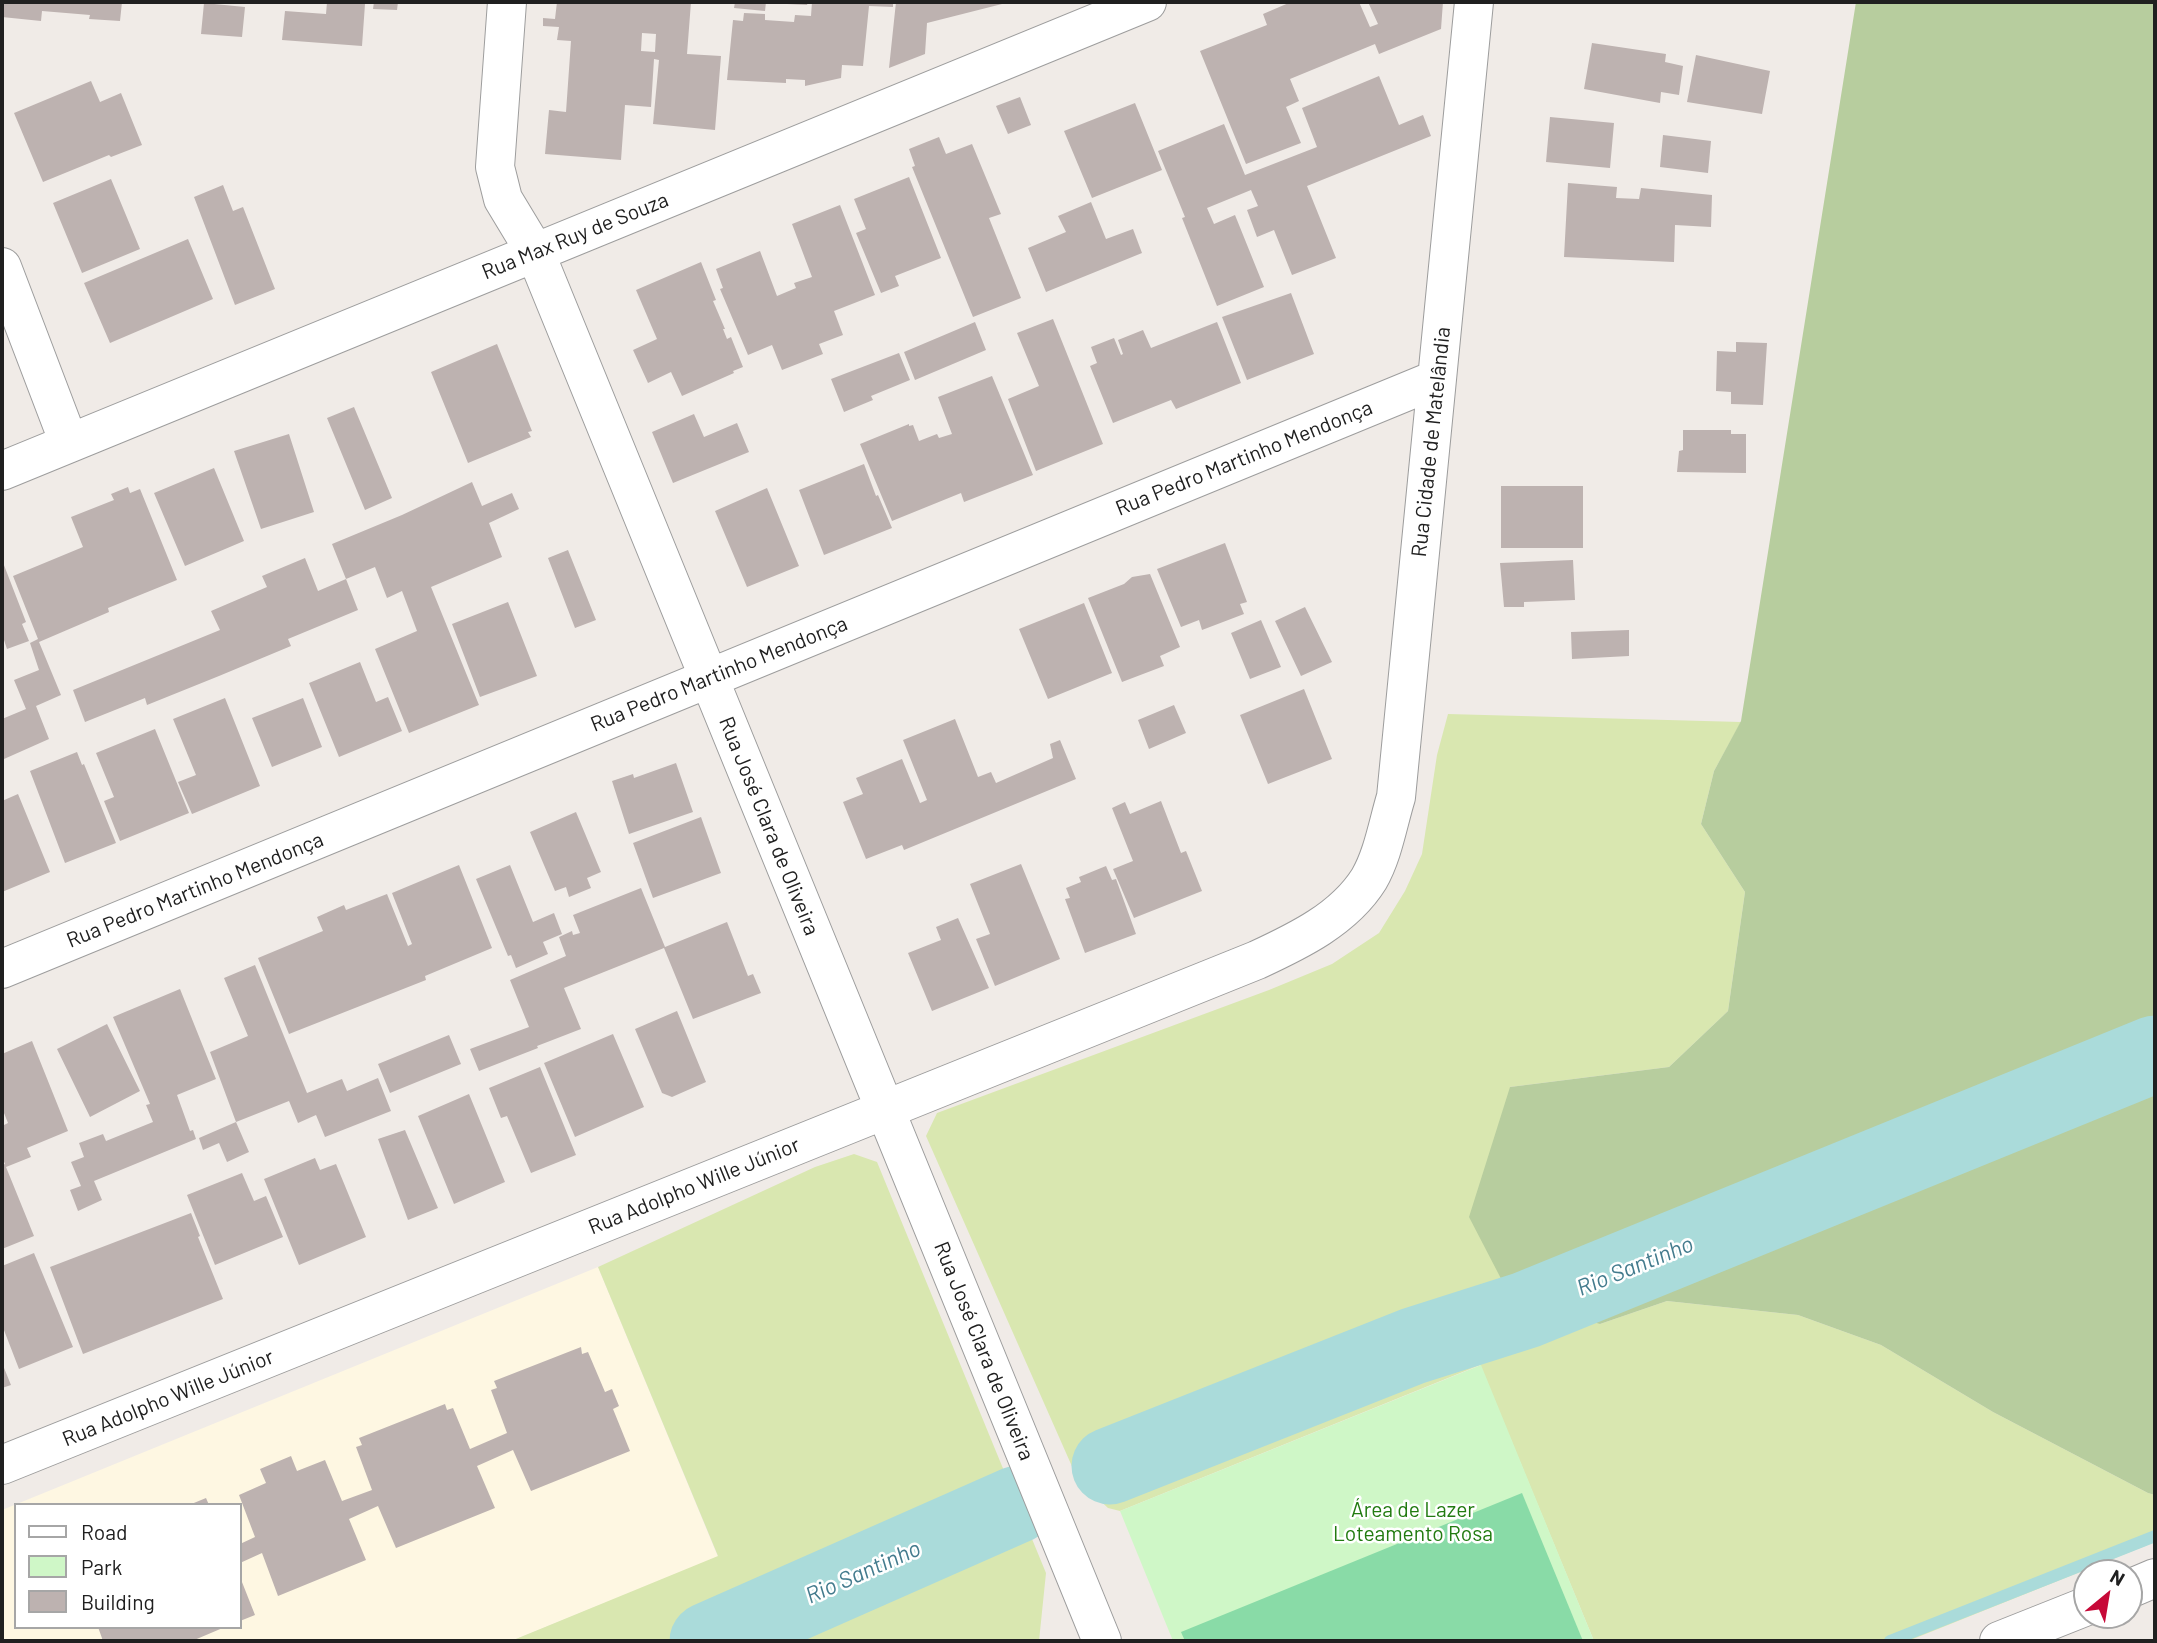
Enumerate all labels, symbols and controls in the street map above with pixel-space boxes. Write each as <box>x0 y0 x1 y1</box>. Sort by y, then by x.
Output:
street label: Rua Max Ruy de Souza <box>478 187 672 285</box>
street label: Rua Cidade de Matelândia <box>1406 326 1456 558</box>
street label: Rua Pedro Martinho Mendonça <box>1112 395 1376 521</box>
street label: Rua Pedro Martinho Mendonça <box>587 611 851 737</box>
street label: Rua José Clara de Oliveira <box>714 713 824 939</box>
street label: Rua Pedro Martinho Mendonça <box>63 827 327 953</box>
street label: Rua Adolpho Wille Júnior <box>585 1132 803 1240</box>
water label: Rio Santinho <box>1573 1230 1697 1302</box>
street label: Rua José Clara de Oliveira <box>929 1238 1039 1464</box>
street label: Rua Adolpho Wille Júnior <box>59 1344 277 1452</box>
park label: Área de Lazer Loteamento Rosa <box>1333 1497 1493 1547</box>
legend <box>14 1503 242 1629</box>
text: Road <box>81 1519 127 1544</box>
water label: Rio Santinho <box>801 1534 925 1610</box>
text: Park <box>81 1554 122 1579</box>
north arrow <box>2073 1559 2143 1629</box>
text: N <box>2107 1564 2129 1590</box>
text: Building <box>81 1589 155 1614</box>

